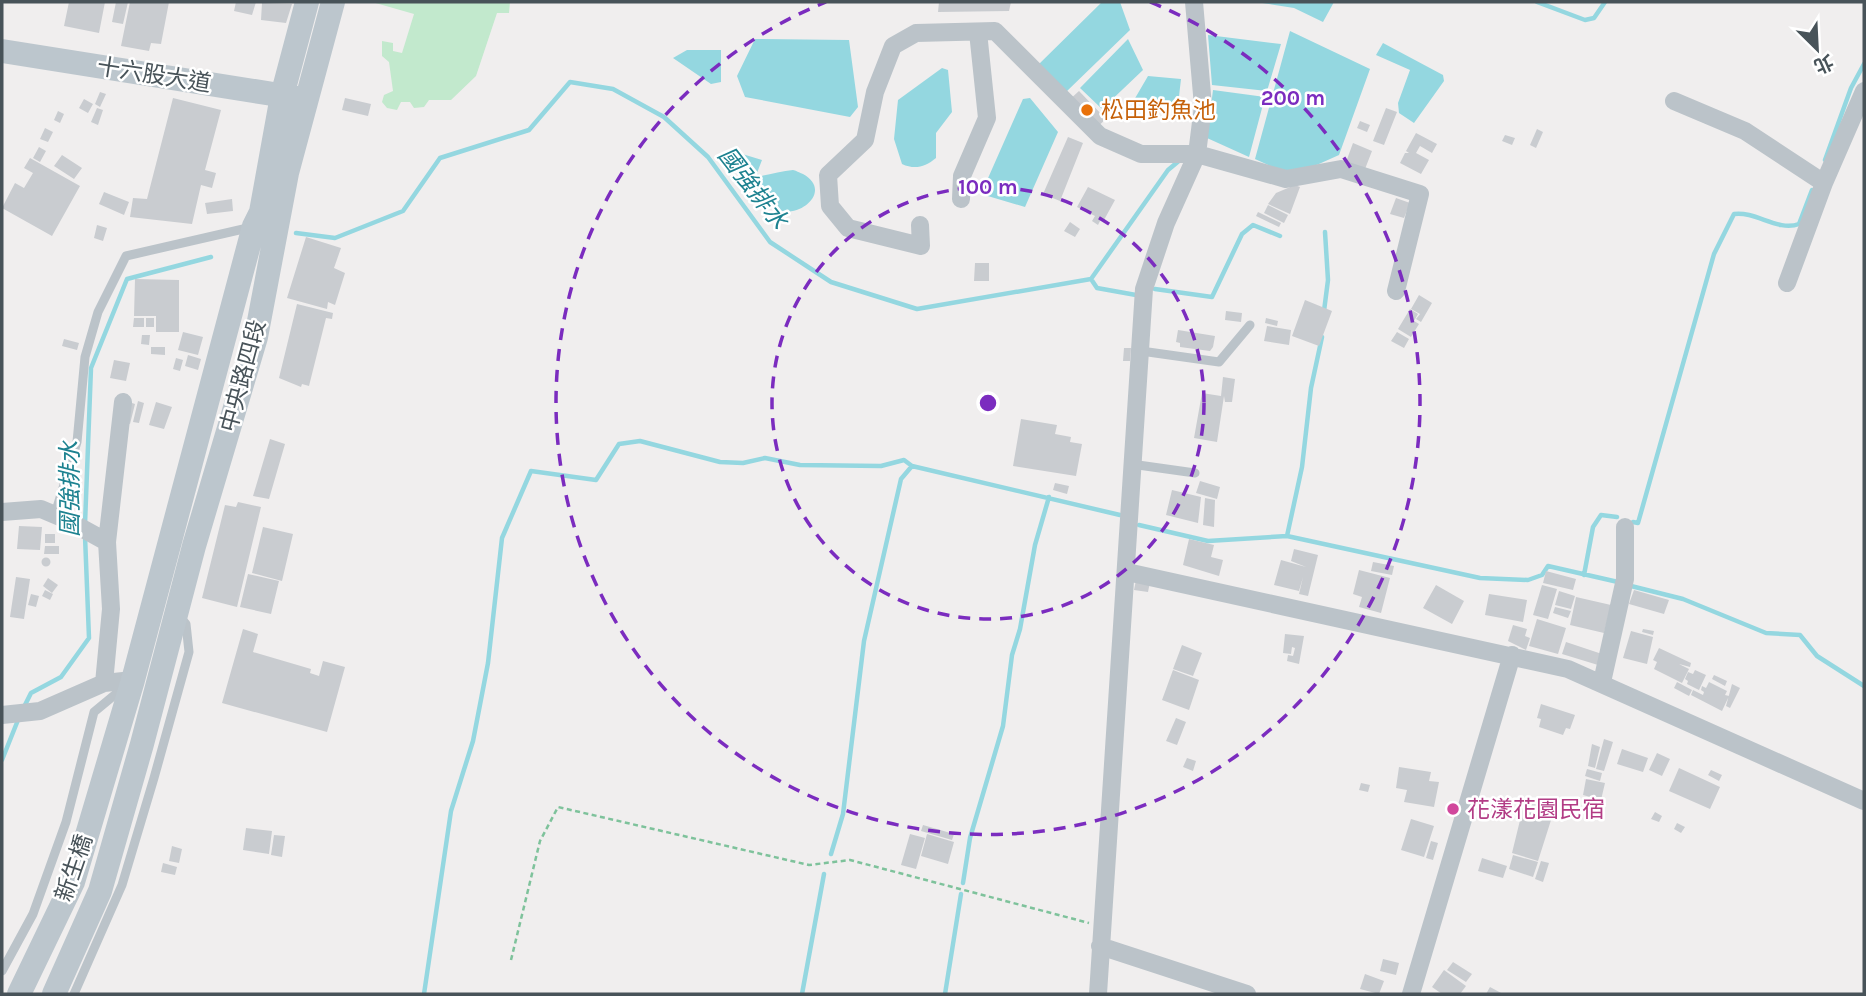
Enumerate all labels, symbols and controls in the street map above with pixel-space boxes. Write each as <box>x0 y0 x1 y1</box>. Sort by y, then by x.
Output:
north arrow <box>1782 14 1852 84</box>
text: 北 <box>1810 50 1837 78</box>
street label: 十六股大道 <box>95 53 213 97</box>
text: 200 m <box>1261 86 1325 110</box>
place label: 松田釣魚池 <box>1101 97 1216 124</box>
marker: 松田釣魚池 <box>1079 102 1095 118</box>
water label: 國強排水 <box>712 142 794 235</box>
text: 100 m <box>958 175 1018 199</box>
street label: 中央路四段 <box>215 317 271 435</box>
centre of rings <box>976 391 1000 415</box>
water label: 國強排水 <box>56 440 84 537</box>
place label: 花漾花園民宿 <box>1467 796 1605 823</box>
marker: 花漾花園民宿 <box>1445 801 1461 817</box>
street label: 新生橋 <box>50 831 98 905</box>

